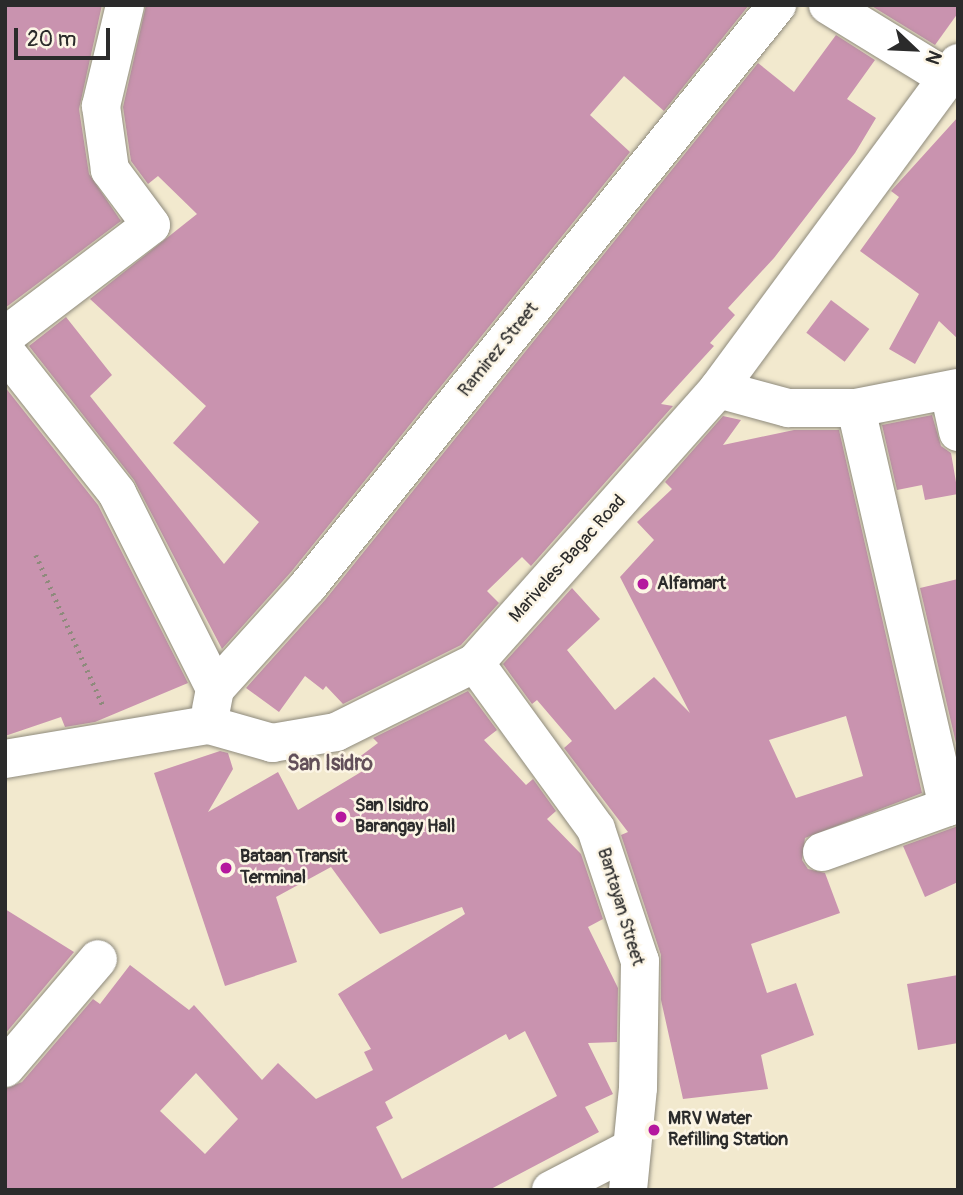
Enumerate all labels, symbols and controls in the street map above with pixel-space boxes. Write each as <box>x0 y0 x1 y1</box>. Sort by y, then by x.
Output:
scale bar <box>18 14 114 58</box>
north arrow <box>879 14 949 84</box>
text: 20 m <box>27 26 76 53</box>
text: N <box>920 47 947 68</box>
street label: Ramirez Street <box>454 299 544 401</box>
street label: Mariveles-Bagac Road <box>505 491 631 627</box>
place label: Alfamart <box>657 573 726 595</box>
marker: Alfamart <box>635 576 651 592</box>
district label: San Isidro <box>287 751 373 777</box>
place label: San Isidro Barangay Hall <box>355 796 455 838</box>
marker: San Isidro Barangay Hall <box>333 809 349 825</box>
street label: Bantayan Street <box>592 845 648 969</box>
place label: Bataan Transit Terminal <box>240 847 348 890</box>
marker: Bataan Transit Terminal <box>218 860 234 876</box>
place label: MRV Water Refilling Station <box>668 1109 788 1152</box>
marker: MRV Water Refilling Station <box>646 1122 662 1138</box>

